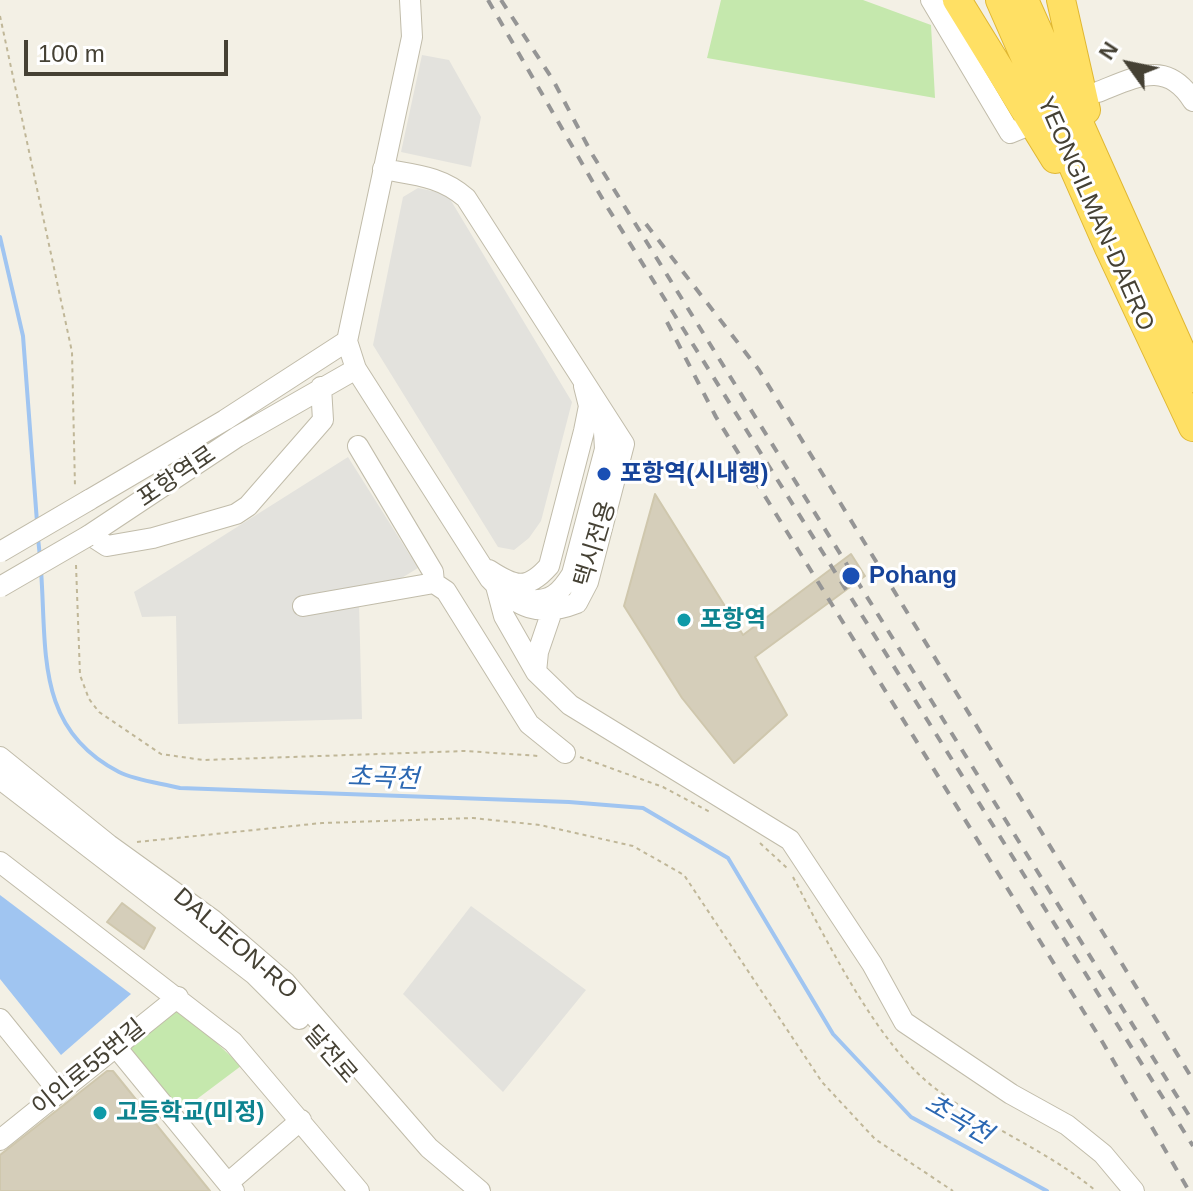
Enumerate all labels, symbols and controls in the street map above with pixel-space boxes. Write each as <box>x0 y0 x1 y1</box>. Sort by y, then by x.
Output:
scale bar <box>28 24 232 74</box>
north arrow <box>1089 24 1169 104</box>
text: N <box>1094 37 1123 64</box>
text: 100 m <box>38 40 105 67</box>
street label: YEONGILMAN-DAERO <box>1030 92 1160 336</box>
street label: 포항역로 <box>132 440 222 514</box>
place label: 포항역(시내행) <box>620 460 768 488</box>
marker: 포항역(시내행) <box>595 465 613 483</box>
street label: 택시전용 <box>569 498 623 590</box>
place label: Pohang <box>869 562 957 590</box>
marker: Pohang <box>840 565 862 587</box>
place label: 포항역 <box>700 606 766 634</box>
marker: 포항역 <box>675 611 693 629</box>
water label: 초곡천 <box>347 762 419 796</box>
street label: DALJEON-RO <box>167 882 303 1006</box>
street label: 이인로55번길 <box>27 1014 151 1122</box>
street label: 달전로 <box>297 1021 363 1089</box>
water label: 초곡천 <box>919 1089 997 1151</box>
place label: 고등학교(미정) <box>116 1099 264 1127</box>
marker: 고등학교(미정) <box>91 1104 109 1122</box>

